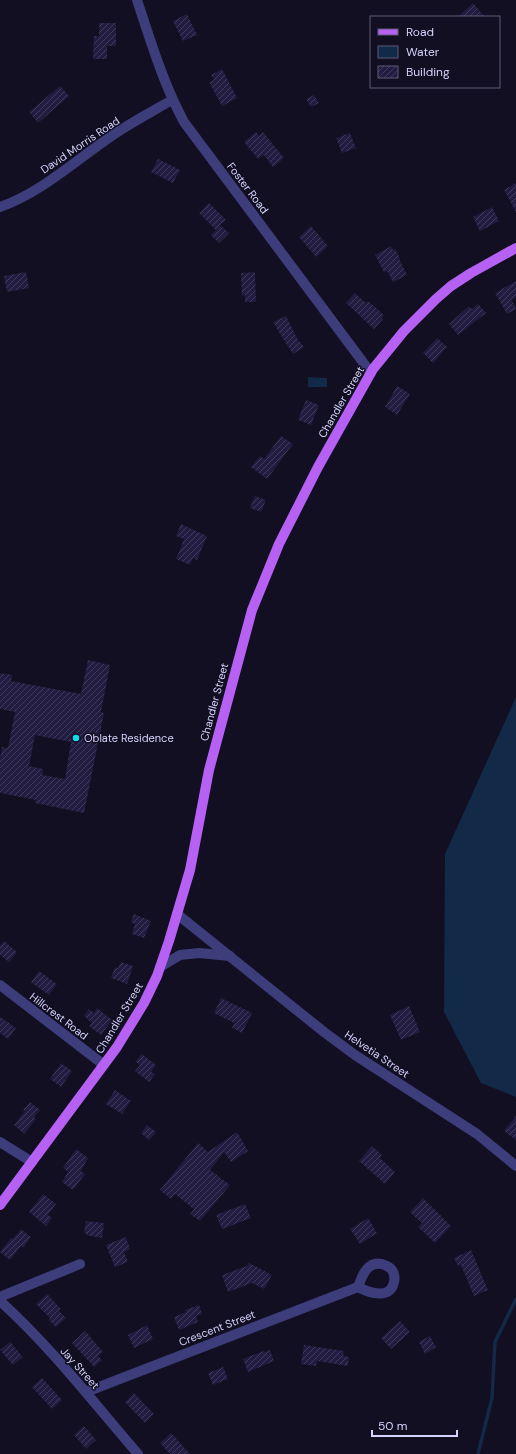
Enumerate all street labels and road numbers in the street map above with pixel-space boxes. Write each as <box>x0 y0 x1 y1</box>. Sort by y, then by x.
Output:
street label: David Morris Road <box>38 113 122 177</box>
street label: Foster Road <box>224 160 272 216</box>
street label: Chandler Street <box>315 364 367 440</box>
street label: Chandler Street <box>197 661 231 743</box>
street label: Chandler Street <box>92 980 146 1056</box>
street label: Hillcrest Road <box>27 989 91 1043</box>
street label: Helvetia Street <box>342 1027 412 1081</box>
street label: Crescent Street <box>177 1307 257 1349</box>
street label: Jay Street <box>58 1344 102 1392</box>

